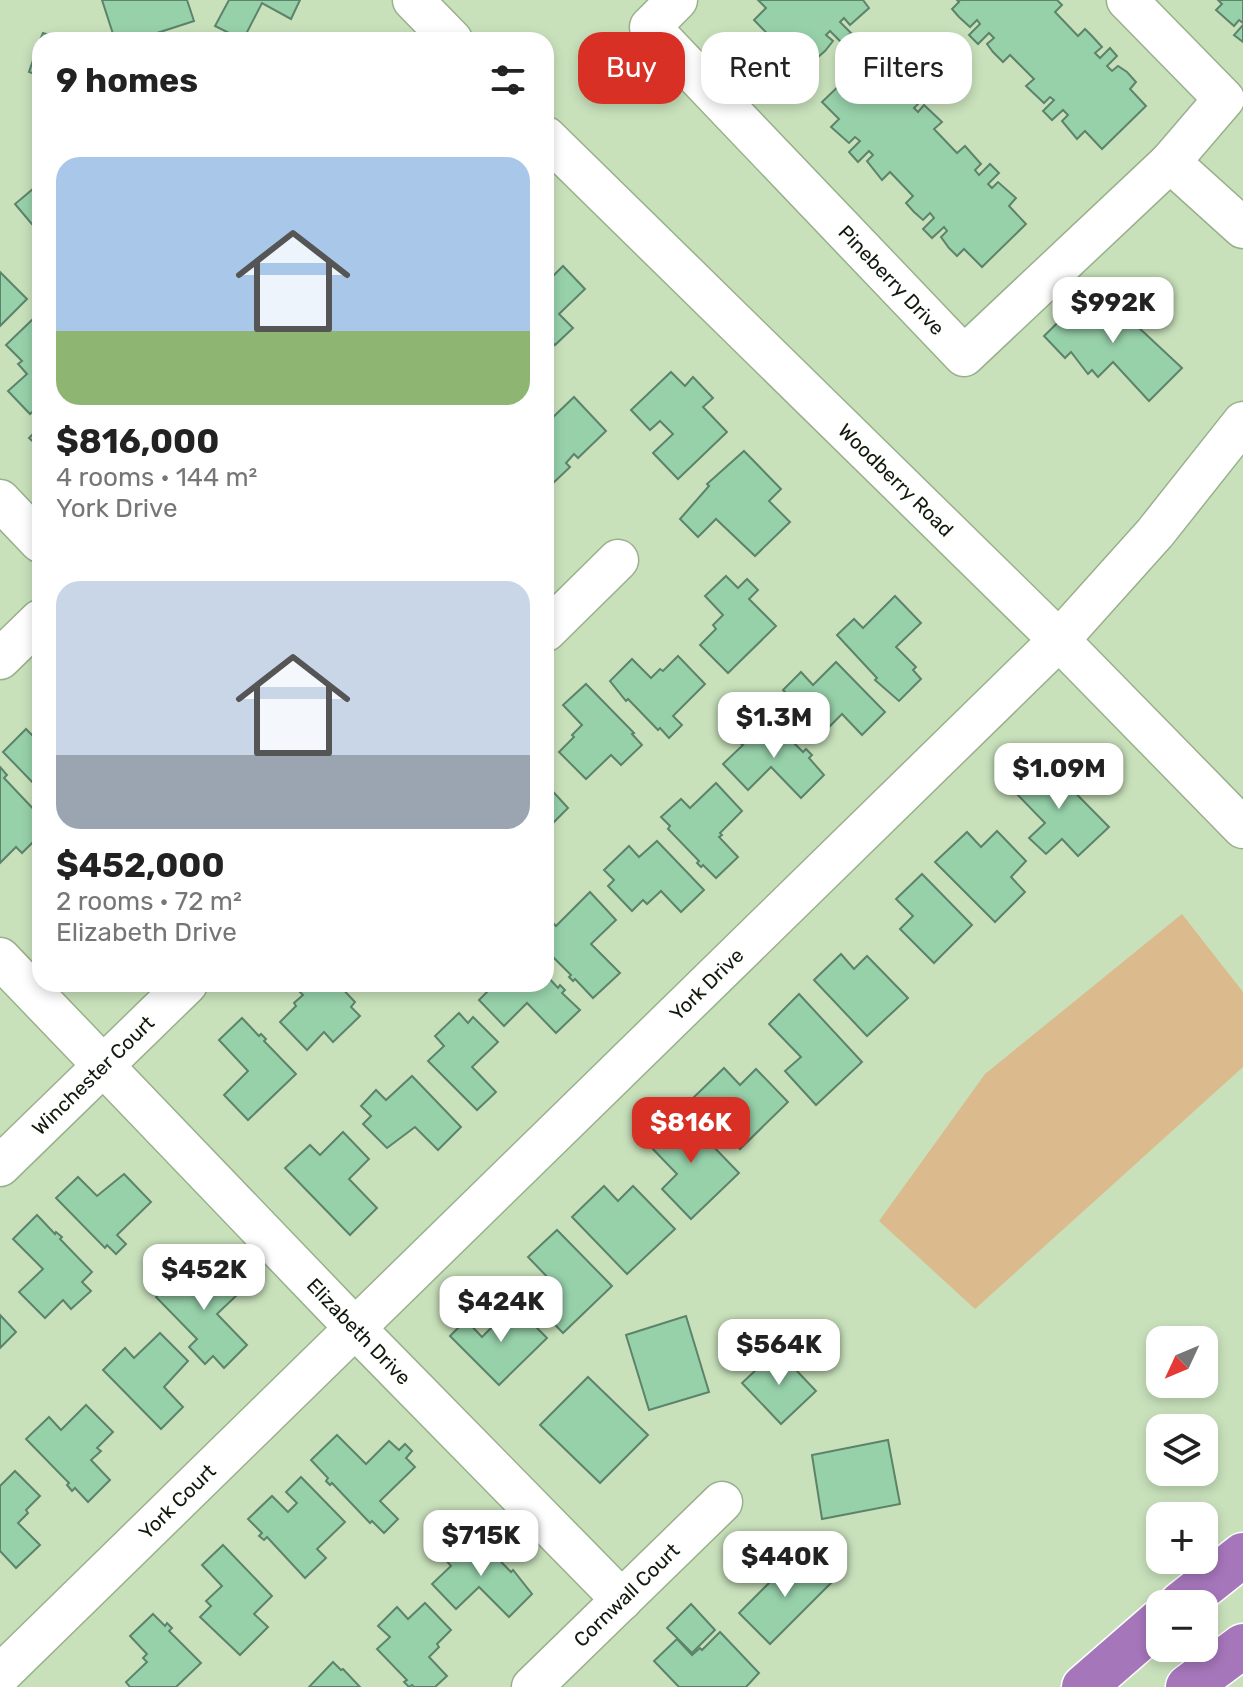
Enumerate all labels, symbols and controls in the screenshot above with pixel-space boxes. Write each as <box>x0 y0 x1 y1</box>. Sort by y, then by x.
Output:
chip: Buy <box>578 32 685 104</box>
chip: Rent <box>701 32 819 104</box>
chip: Filters <box>835 32 972 104</box>
icon: filters <box>486 58 530 102</box>
text: 9 homes <box>56 60 198 101</box>
icon: home <box>221 209 365 353</box>
street label: Pineberry Drive <box>834 220 950 340</box>
pin: $992K <box>1057 277 1169 345</box>
text: $992K <box>1071 287 1155 318</box>
street label: Woodberry Road <box>833 418 958 542</box>
text: $816,000 <box>56 421 219 462</box>
text: 4 rooms · 144 m² <box>56 462 257 493</box>
text: York Drive <box>56 493 178 524</box>
icon: home <box>221 633 365 777</box>
pin: $1.3M <box>718 692 830 760</box>
text: $1.3M <box>736 702 812 733</box>
pin: $1.09M <box>994 743 1124 811</box>
text: $1.09M <box>1012 753 1106 784</box>
text: $452,000 <box>56 845 225 886</box>
text: 2 rooms · 72 m² <box>56 886 242 917</box>
text: Elizabeth Drive <box>56 917 237 948</box>
street label: York Drive <box>665 943 748 1026</box>
street label: Winchester Court <box>27 1010 159 1140</box>
pin: $816K <box>635 1097 747 1165</box>
text: $816K <box>650 1107 732 1138</box>
pin: $452K <box>148 1244 260 1312</box>
text: $452K <box>161 1254 247 1285</box>
street label: Elizabeth Drive <box>302 1273 416 1390</box>
pin: $424K <box>445 1276 557 1344</box>
text: $424K <box>458 1286 544 1317</box>
pin: $564K <box>723 1319 835 1387</box>
north arrow <box>1146 1326 1218 1398</box>
map controls <box>1146 1326 1218 1662</box>
text: $564K <box>736 1329 822 1360</box>
button: layers <box>1146 1414 1218 1486</box>
street label: York Court <box>134 1459 221 1544</box>
button: + <box>1146 1502 1218 1574</box>
pin: $715K <box>425 1510 537 1578</box>
text: $715K <box>441 1520 521 1551</box>
pin: $440K <box>729 1531 841 1599</box>
street label: Cornwall Court <box>569 1538 685 1652</box>
text: $440K <box>741 1541 829 1572</box>
button: − <box>1146 1590 1218 1662</box>

